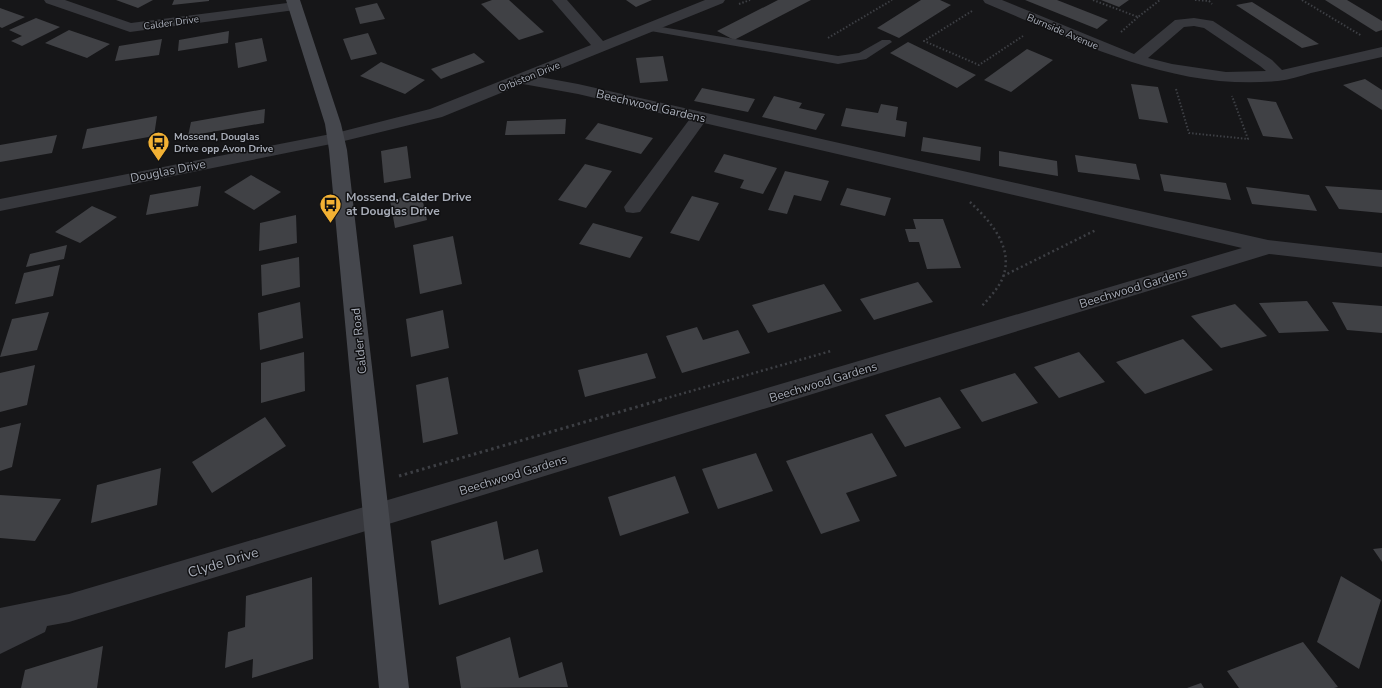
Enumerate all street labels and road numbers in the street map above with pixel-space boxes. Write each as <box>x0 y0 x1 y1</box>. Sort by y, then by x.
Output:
street label: Burnside Avenue <box>1025 11 1101 53</box>
street label: Calder Drive <box>143 12 200 34</box>
street label: Orbiston Drive <box>497 58 562 96</box>
street label: Beechwood Gardens <box>595 86 708 126</box>
street label: Douglas Drive <box>129 156 207 186</box>
street label: Beechwood Gardens <box>1077 264 1189 312</box>
street label: Calder Road <box>348 307 370 375</box>
street label: Beechwood Gardens <box>767 358 879 406</box>
street label: Beechwood Gardens <box>457 451 569 499</box>
street label: Clyde Drive <box>186 543 261 582</box>

